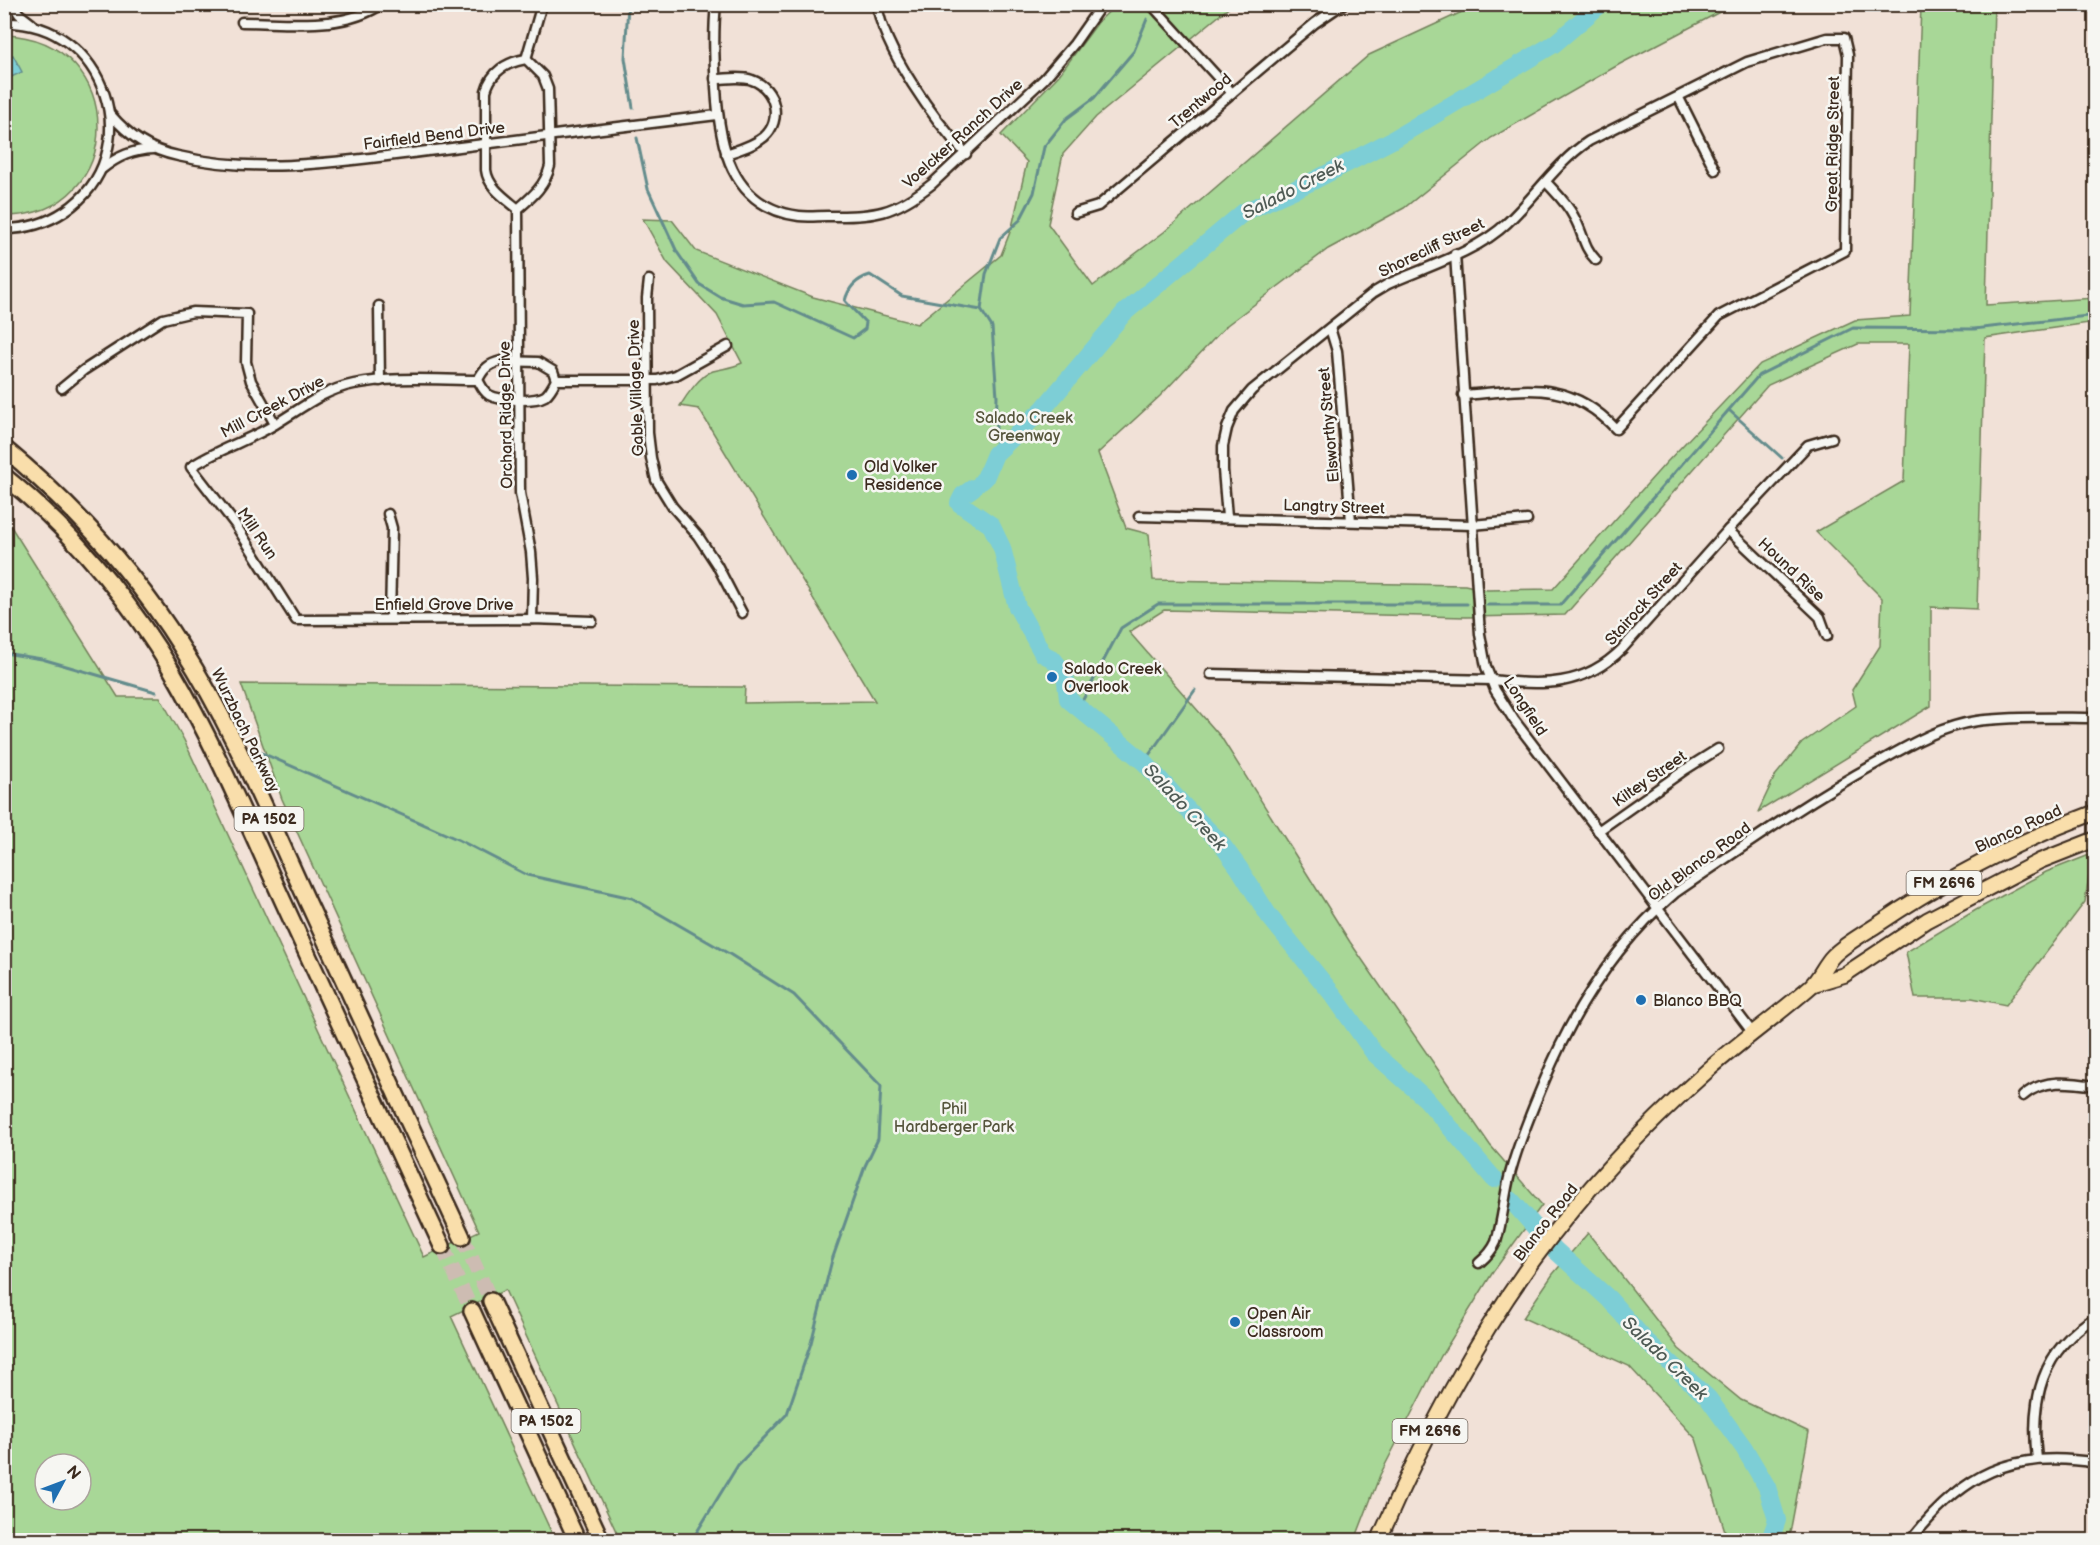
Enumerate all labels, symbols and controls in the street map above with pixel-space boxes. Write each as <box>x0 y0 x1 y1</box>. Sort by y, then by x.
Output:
street label: Trentwood <box>1166 70 1236 133</box>
street label: Voelcker Ranch Drive <box>899 75 1027 193</box>
street label: Great Ridge Street <box>1823 76 1844 212</box>
street label: Fairfield Bend Drive <box>362 118 507 155</box>
water label: Salado Creek <box>1239 154 1348 224</box>
street label: Shorecliff Street <box>1376 215 1488 282</box>
street label: Gable Village Drive <box>625 319 648 457</box>
street label: Orchard Ridge Drive <box>496 340 517 489</box>
street label: Elsworthy Street <box>1315 366 1344 483</box>
street label: Mill Creek Drive <box>218 372 328 443</box>
park label: Salado Creek Greenway <box>975 409 1073 446</box>
place label: Old Volker Residence <box>864 458 943 495</box>
marker: Old Volker Residence <box>845 468 859 482</box>
street label: Langtry Street <box>1283 496 1385 519</box>
street label: Mill Run <box>233 504 281 563</box>
street label: Hound Rise <box>1754 534 1829 606</box>
street label: Stairock Street <box>1602 558 1687 650</box>
street label: Enfield Grove Drive <box>374 596 514 615</box>
place label: Salado Creek Overlook <box>1064 660 1162 697</box>
street label: Wurzbach Parkway <box>206 666 283 796</box>
marker: Salado Creek Overlook <box>1045 670 1059 684</box>
street label: Longfield <box>1499 674 1551 740</box>
street label: Kiltey Street <box>1609 747 1690 812</box>
water label: Salado Creek <box>1139 760 1231 856</box>
street label: Blanco Road <box>1972 801 2065 858</box>
road number: PA 1502 <box>234 807 304 831</box>
street label: Old Blanco Road <box>1645 819 1755 906</box>
road number: FM 2696 <box>1906 871 1982 895</box>
place label: Blanco BBQ <box>1653 992 1742 1011</box>
marker: Blanco BBQ <box>1634 993 1648 1007</box>
park label: Phil Hardberger Park <box>894 1100 1014 1137</box>
street label: Blanco Road <box>1510 1180 1582 1265</box>
place label: Open Air Classroom <box>1247 1305 1324 1342</box>
water label: Salado Creek <box>1617 1312 1713 1405</box>
marker: Open Air Classroom <box>1228 1315 1242 1329</box>
road number: PA 1502 <box>512 1409 580 1433</box>
road number: FM 2696 <box>1392 1419 1468 1443</box>
north arrow <box>33 1452 93 1512</box>
text: N <box>62 1462 84 1484</box>

